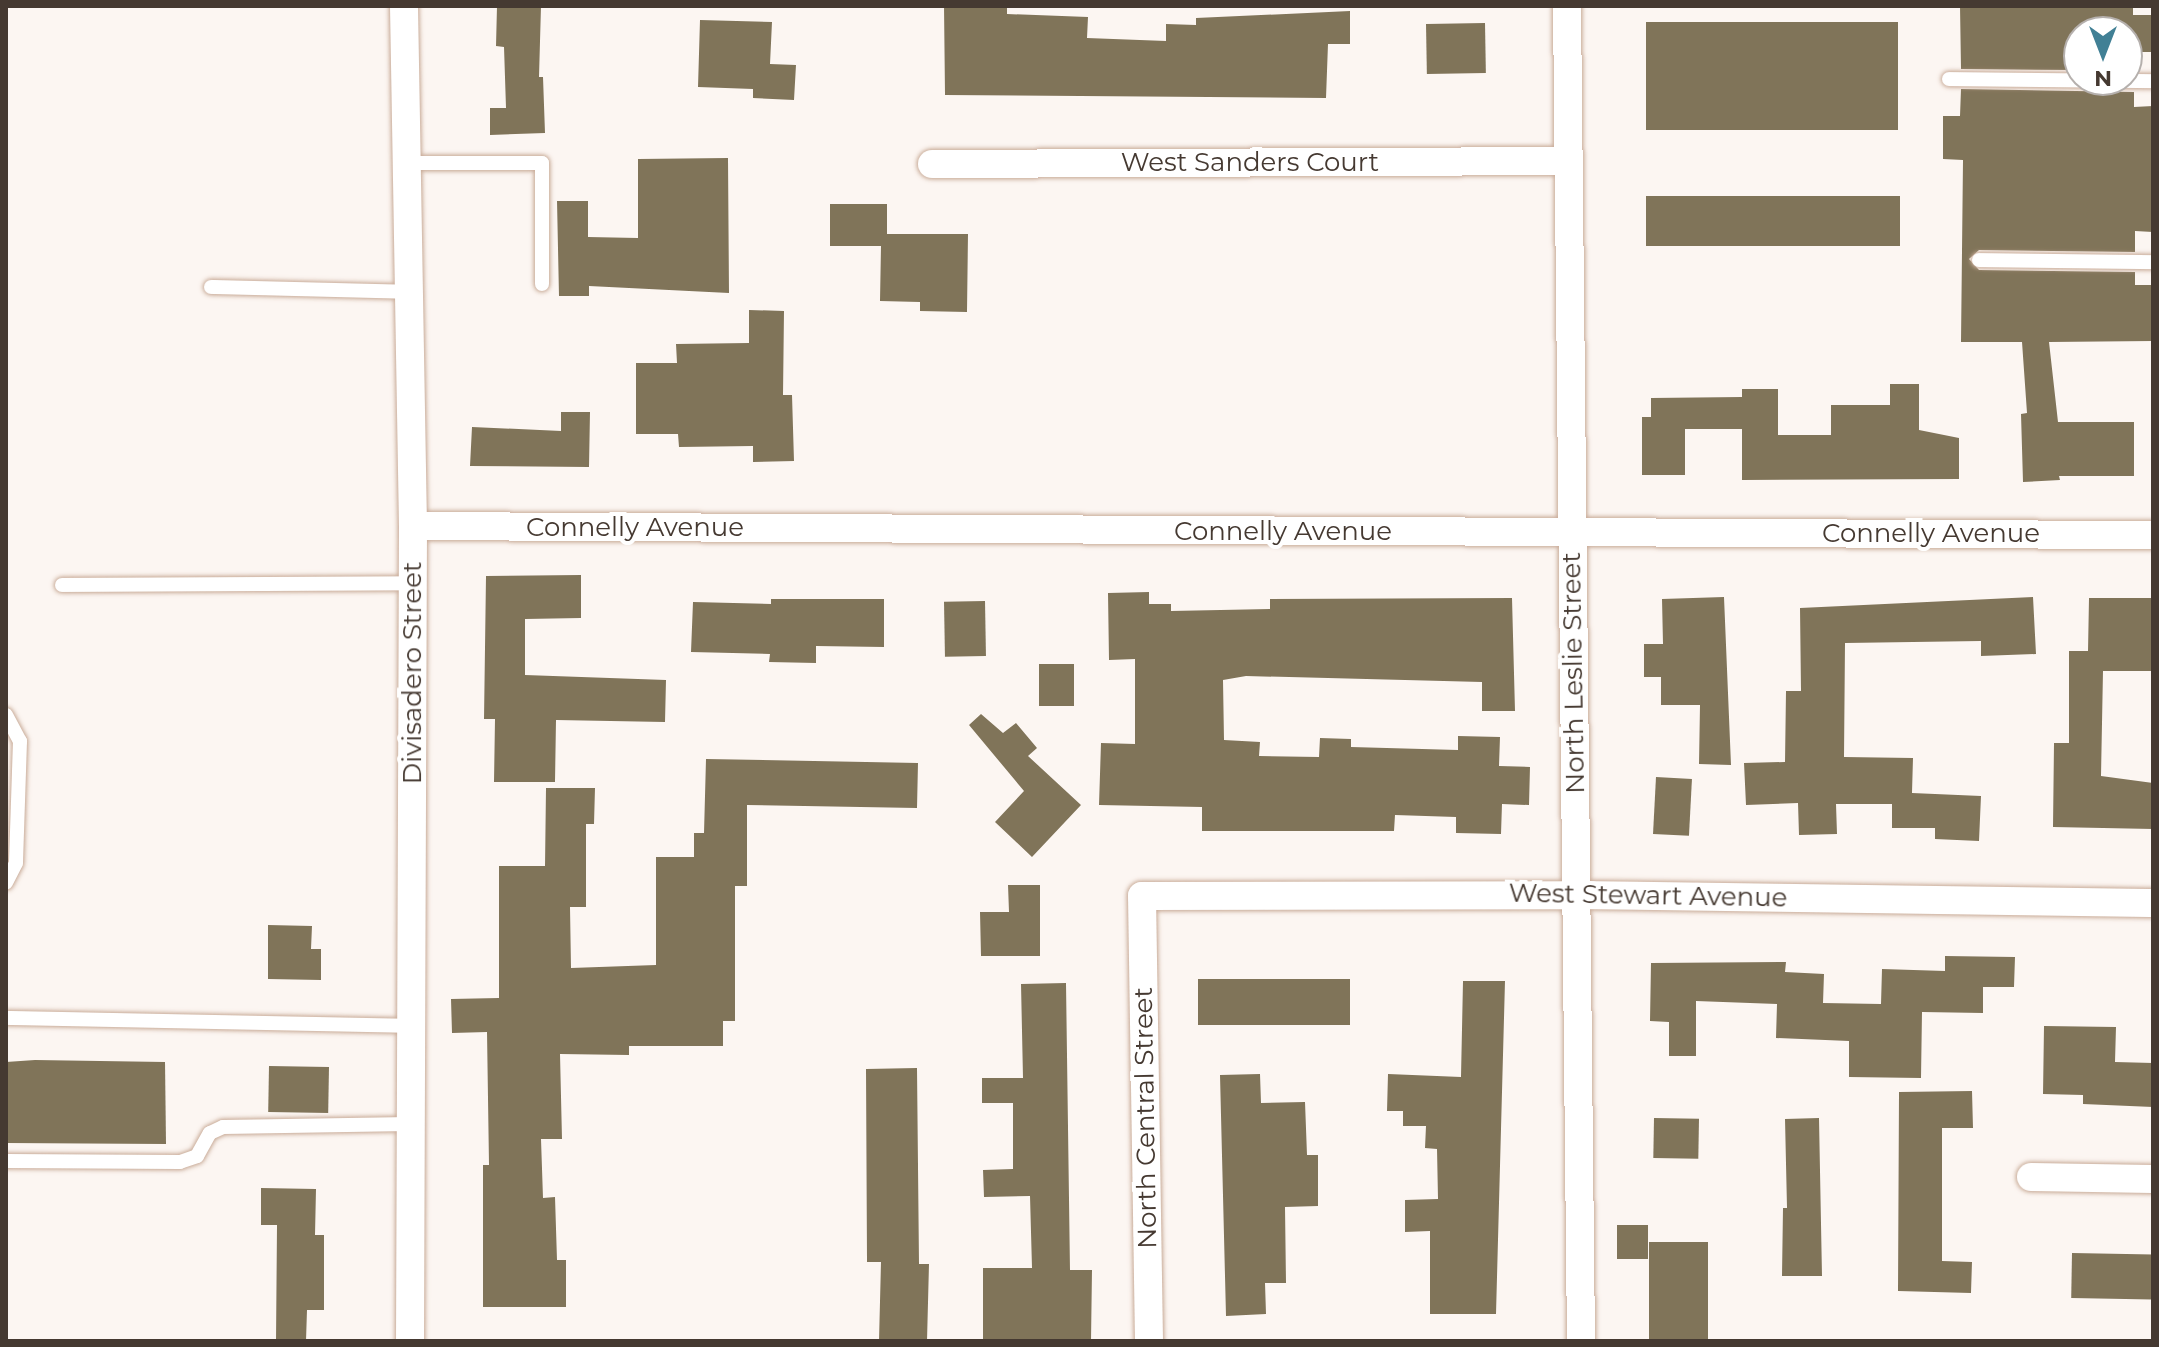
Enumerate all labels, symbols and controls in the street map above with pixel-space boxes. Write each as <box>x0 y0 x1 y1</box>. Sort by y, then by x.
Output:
north arrow <box>2063 16 2143 96</box>
text: N <box>2094 65 2112 92</box>
street label: West Sanders Court <box>1121 147 1379 179</box>
street label: Connelly Avenue <box>526 512 744 544</box>
street label: Connelly Avenue <box>1174 516 1392 548</box>
street label: Connelly Avenue <box>1822 518 2040 550</box>
street label: North Leslie Street <box>1556 552 1592 794</box>
street label: Divisadero Street <box>397 562 429 784</box>
street label: West Stewart Avenue <box>1508 878 1788 914</box>
street label: North Central Street <box>1128 987 1164 1249</box>

